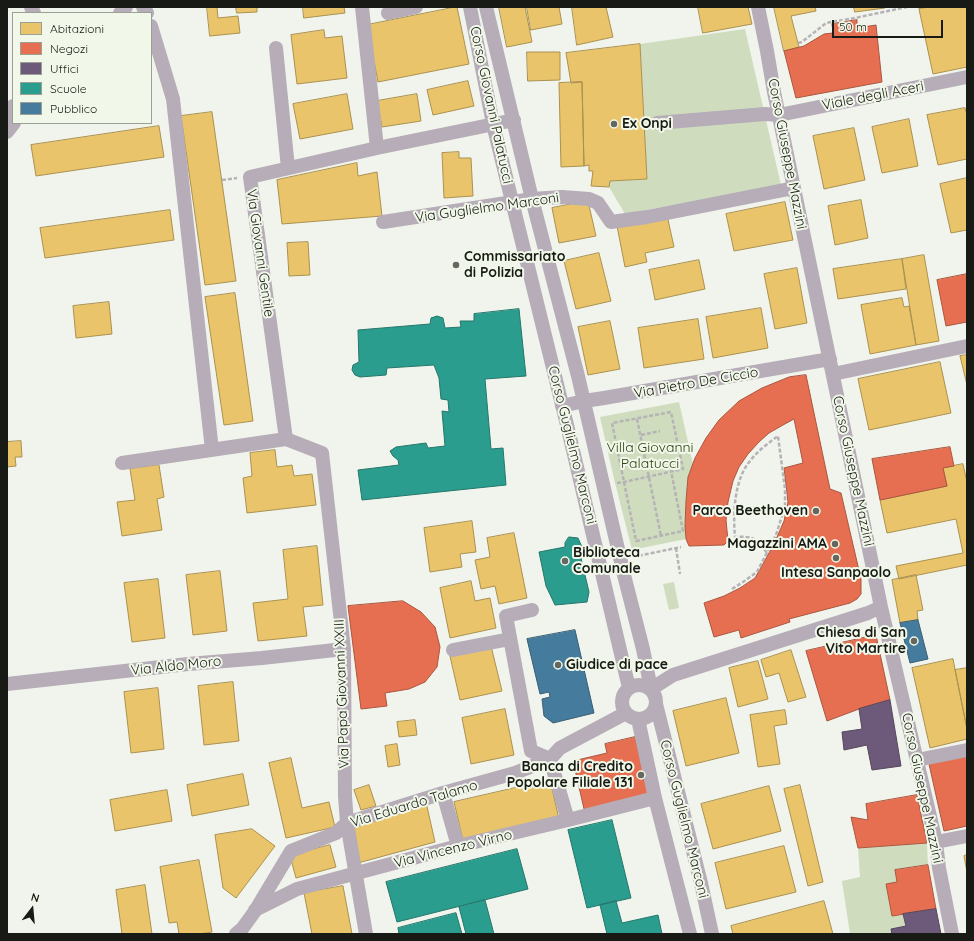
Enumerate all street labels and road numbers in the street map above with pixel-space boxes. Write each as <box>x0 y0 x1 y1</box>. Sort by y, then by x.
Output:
street label: Corso Giovanni Palatucci <box>466 25 516 185</box>
street label: Corso Giuseppe Mazzini <box>764 77 810 231</box>
street label: Viale degli Aceri <box>821 78 925 114</box>
street label: Via Giovanni Gentile <box>243 188 277 318</box>
street label: Via Guglielmo Marconi <box>414 190 560 226</box>
street label: Corso Guglielmo Marconi <box>544 364 600 526</box>
street label: Via Pietro De Ciccio <box>633 364 759 402</box>
street label: Corso Giuseppe Mazzini <box>829 394 877 548</box>
street label: Via Papa Giovanni XXIII <box>331 619 353 769</box>
street label: Via Aldo Moro <box>130 653 222 679</box>
street label: Corso Giuseppe Mazzini <box>898 711 946 865</box>
street label: Corso Guglielmo Marconi <box>656 738 712 900</box>
street label: Via Eduardo Talamo <box>348 777 480 831</box>
street label: Via Vincenzo Virno <box>392 826 514 872</box>

